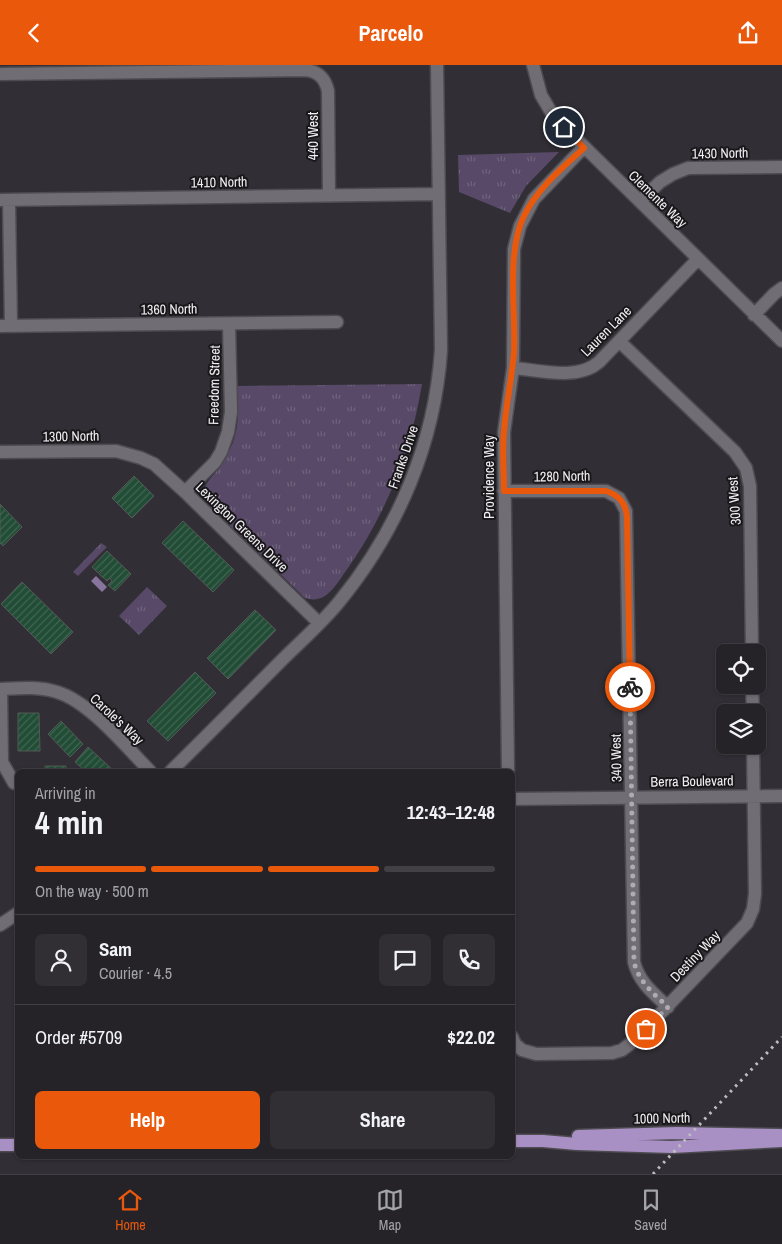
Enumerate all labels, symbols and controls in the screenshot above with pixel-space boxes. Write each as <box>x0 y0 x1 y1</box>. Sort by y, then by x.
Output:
text: Parcelo <box>358 18 424 48</box>
icon: back <box>20 19 48 47</box>
icon: share <box>734 19 762 47</box>
pin <box>543 106 585 148</box>
street label: 440 West <box>304 112 322 160</box>
icon: home <box>550 113 578 141</box>
street label: 1430 North <box>691 144 749 162</box>
street label: Clemente Way <box>625 167 691 232</box>
street label: 1410 North <box>190 173 248 191</box>
street label: 1360 North <box>140 300 198 318</box>
street label: Lauren Lane <box>577 302 635 360</box>
street label: Freedom Street <box>204 345 224 425</box>
street label: Franks Drive <box>384 423 422 491</box>
street label: 1300 North <box>42 427 100 445</box>
street label: Providence Way <box>480 435 498 519</box>
street label: 1280 North <box>533 467 591 485</box>
street label: 300 West <box>723 476 745 526</box>
street label: Lexington Greens Drive <box>192 478 292 576</box>
map controls <box>716 644 766 754</box>
button: locate <box>716 644 766 694</box>
courier <box>605 662 655 712</box>
icon: bike <box>616 673 644 701</box>
street label: Carole's Way <box>86 689 148 749</box>
button: layers <box>716 704 766 754</box>
street label: 340 West <box>607 734 625 782</box>
street label: Berra Boulevard <box>650 771 734 791</box>
text: Arriving in <box>35 782 96 804</box>
text: 12:43–12:48 <box>407 799 495 825</box>
text: 4 min <box>35 801 104 844</box>
text: On the way · 500 m <box>35 880 149 902</box>
street label: Destiny Way <box>666 926 724 986</box>
button: person <box>35 934 87 986</box>
button: chat <box>379 934 431 986</box>
button: phone <box>443 934 495 986</box>
text: Sam <box>99 936 132 962</box>
text: Courier · 4.5 <box>99 962 172 984</box>
pin <box>625 1008 667 1050</box>
icon: bag <box>632 1015 660 1043</box>
text: Order #5709 <box>35 1024 122 1050</box>
text: $22.02 <box>447 1024 495 1050</box>
button: Help <box>35 1091 260 1149</box>
button: Share <box>270 1091 495 1149</box>
street label: 1000 North <box>633 1109 691 1127</box>
tab: Home <box>115 1186 146 1234</box>
tab: Map <box>376 1186 404 1234</box>
tab: Saved <box>634 1186 667 1234</box>

